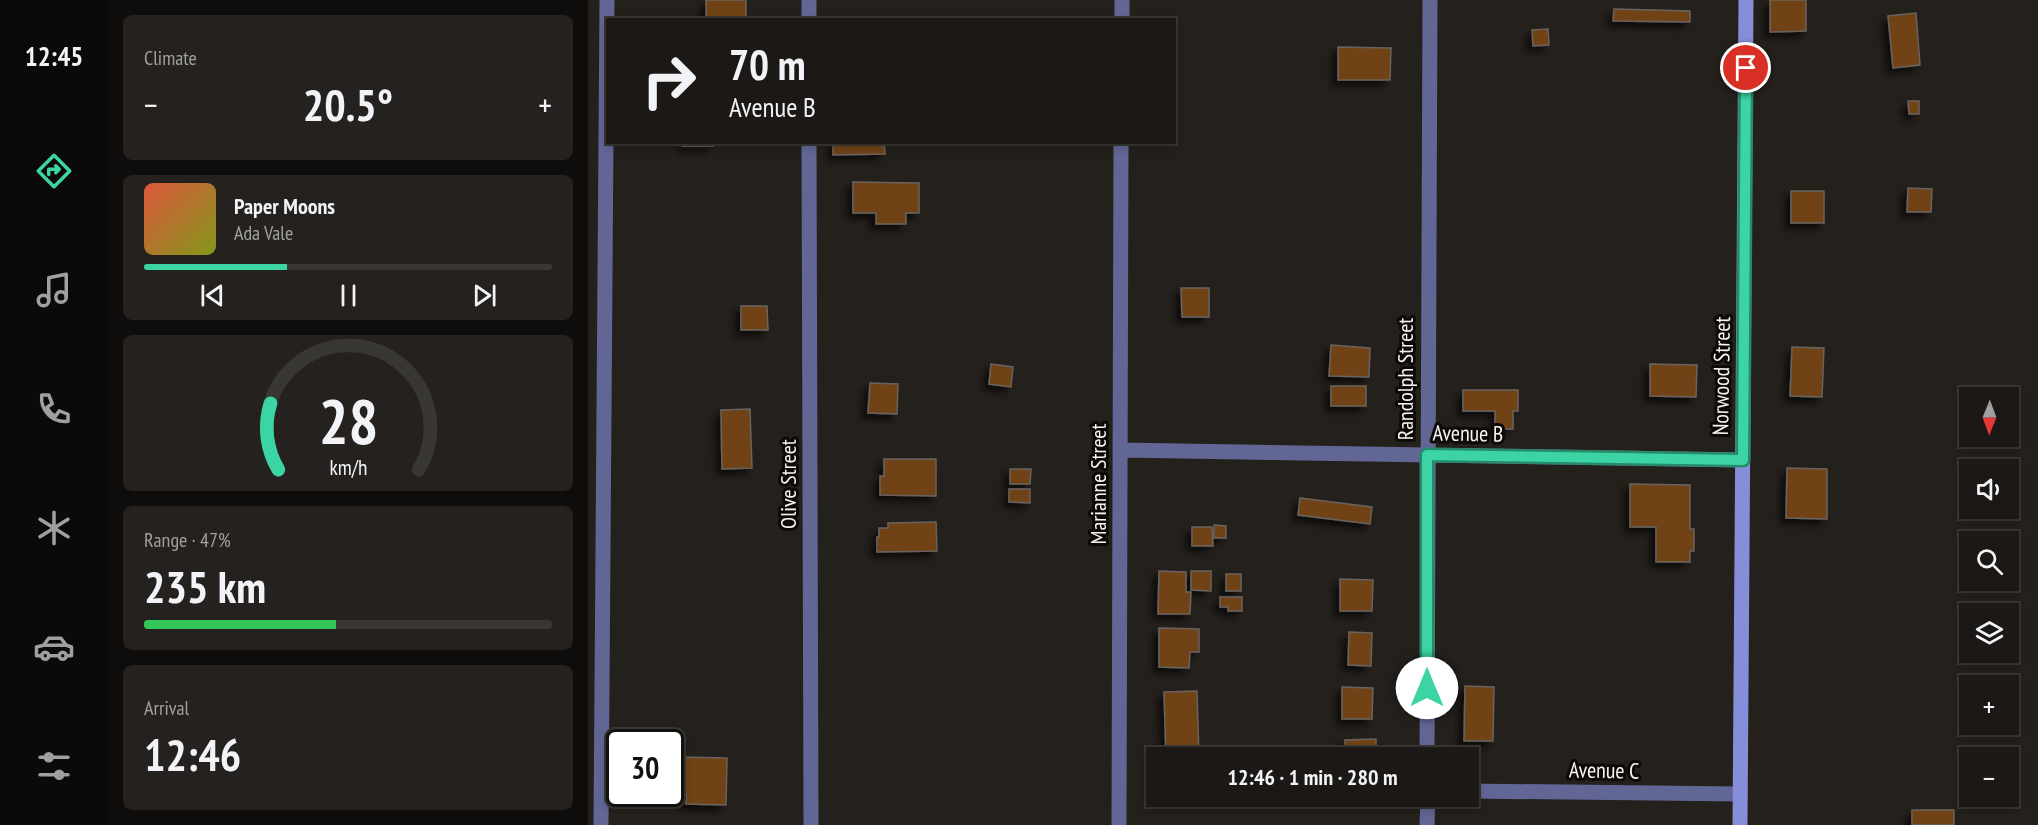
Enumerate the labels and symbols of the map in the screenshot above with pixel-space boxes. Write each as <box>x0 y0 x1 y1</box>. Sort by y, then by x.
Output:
pin <box>1720 42 1771 93</box>
street label: Norwood Street <box>1706 316 1736 436</box>
street label: Randolph Street <box>1391 318 1419 440</box>
north arrow <box>1959 387 2019 447</box>
street label: Avenue B <box>1432 418 1504 448</box>
street label: Marianne Street <box>1084 423 1112 545</box>
street label: Olive Street <box>774 439 802 529</box>
position arrow <box>1395 656 1459 720</box>
speed limit sign: 30 <box>606 729 684 807</box>
street label: Avenue C <box>1569 755 1639 785</box>

